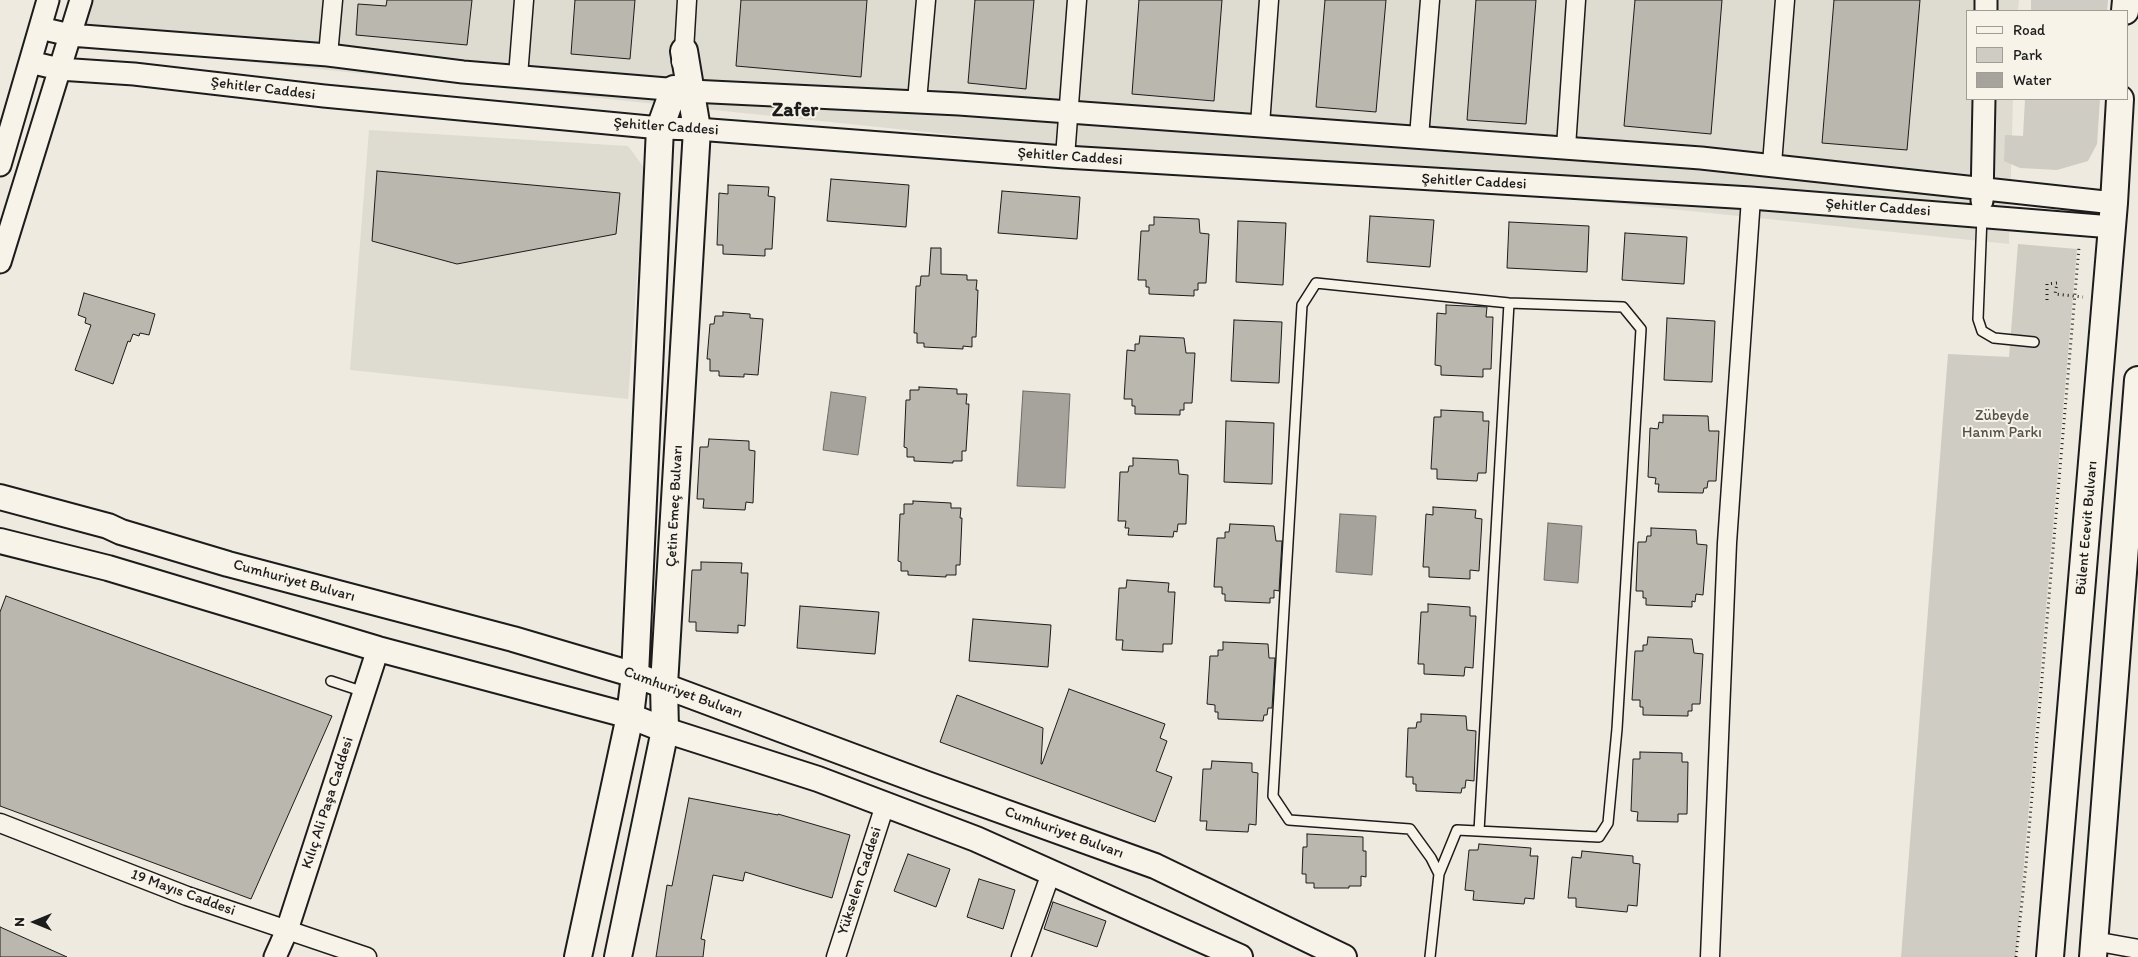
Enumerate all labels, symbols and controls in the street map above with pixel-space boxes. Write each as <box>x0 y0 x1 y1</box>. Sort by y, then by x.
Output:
legend <box>1966 10 2128 100</box>
text: Road <box>2013 21 2045 39</box>
text: Park <box>2013 46 2043 64</box>
text: Water <box>2013 71 2051 89</box>
street label: Şehitler Caddesi <box>210 74 316 104</box>
district label: Zafer <box>772 99 818 123</box>
street label: Şehitler Caddesi <box>613 114 719 140</box>
street label: Şehitler Caddesi <box>1017 144 1123 170</box>
street label: Şehitler Caddesi <box>1421 170 1527 194</box>
street label: Şehitler Caddesi <box>1825 195 1931 221</box>
park label: Zübeyde Hanım Parkı <box>1962 407 2042 442</box>
street label: Çetin Emeç Bulvarı <box>663 444 687 568</box>
street label: Bülent Ecevit Bulvarı <box>2072 460 2102 596</box>
street label: Cumhuriyet Bulvarı <box>231 556 357 606</box>
street label: Cumhuriyet Bulvarı <box>621 663 745 723</box>
street label: Kılıç Ali Paşa Caddesi <box>298 735 358 871</box>
street label: Cumhuriyet Bulvarı <box>1002 803 1126 863</box>
street label: Yükselen Caddesi <box>834 825 886 937</box>
street label: 19 Mayıs Caddesi <box>128 866 238 920</box>
north arrow <box>10 897 60 947</box>
text: N <box>11 917 28 927</box>

